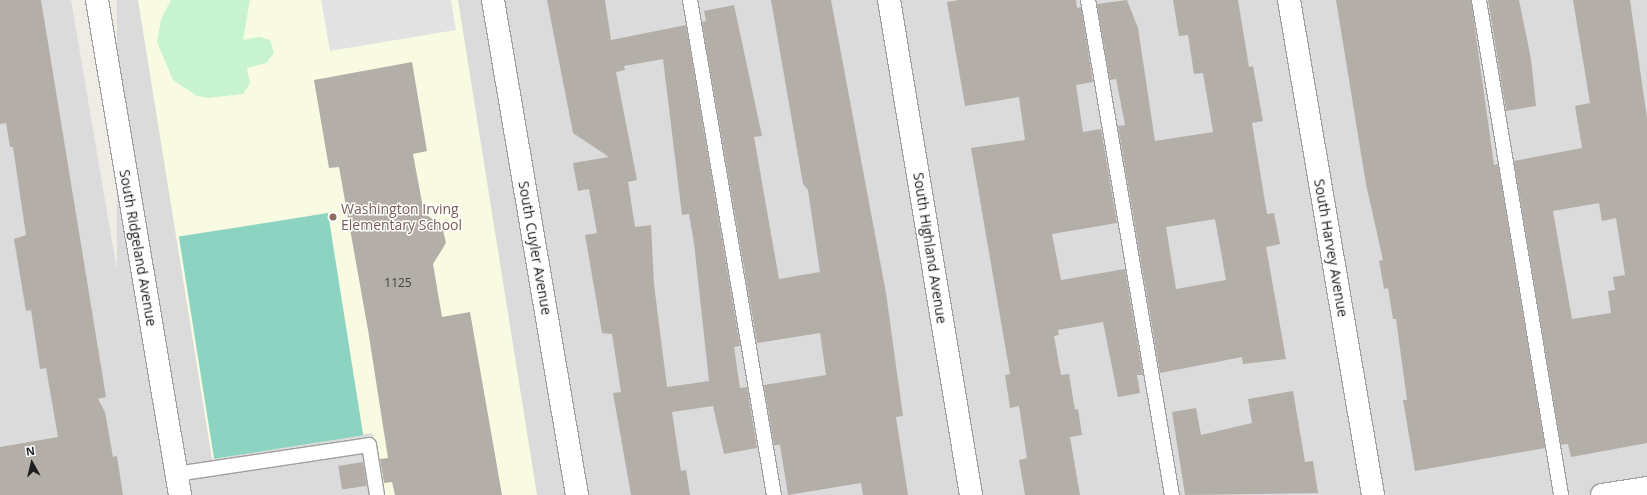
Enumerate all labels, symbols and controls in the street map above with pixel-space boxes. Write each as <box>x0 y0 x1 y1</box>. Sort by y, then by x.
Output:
street label: South Ridgeland Avenue <box>116 168 160 328</box>
street label: South Highland Avenue <box>910 171 950 325</box>
street label: South Harvey Avenue <box>1311 178 1351 318</box>
street label: South Cuyler Avenue <box>515 180 555 316</box>
place label: Washington Irving Elementary School <box>341 201 462 234</box>
marker: Washington Irving Elementary School <box>328 212 338 222</box>
house number: 1125 <box>384 276 412 290</box>
north arrow <box>12 443 52 483</box>
text: N <box>25 443 36 459</box>

